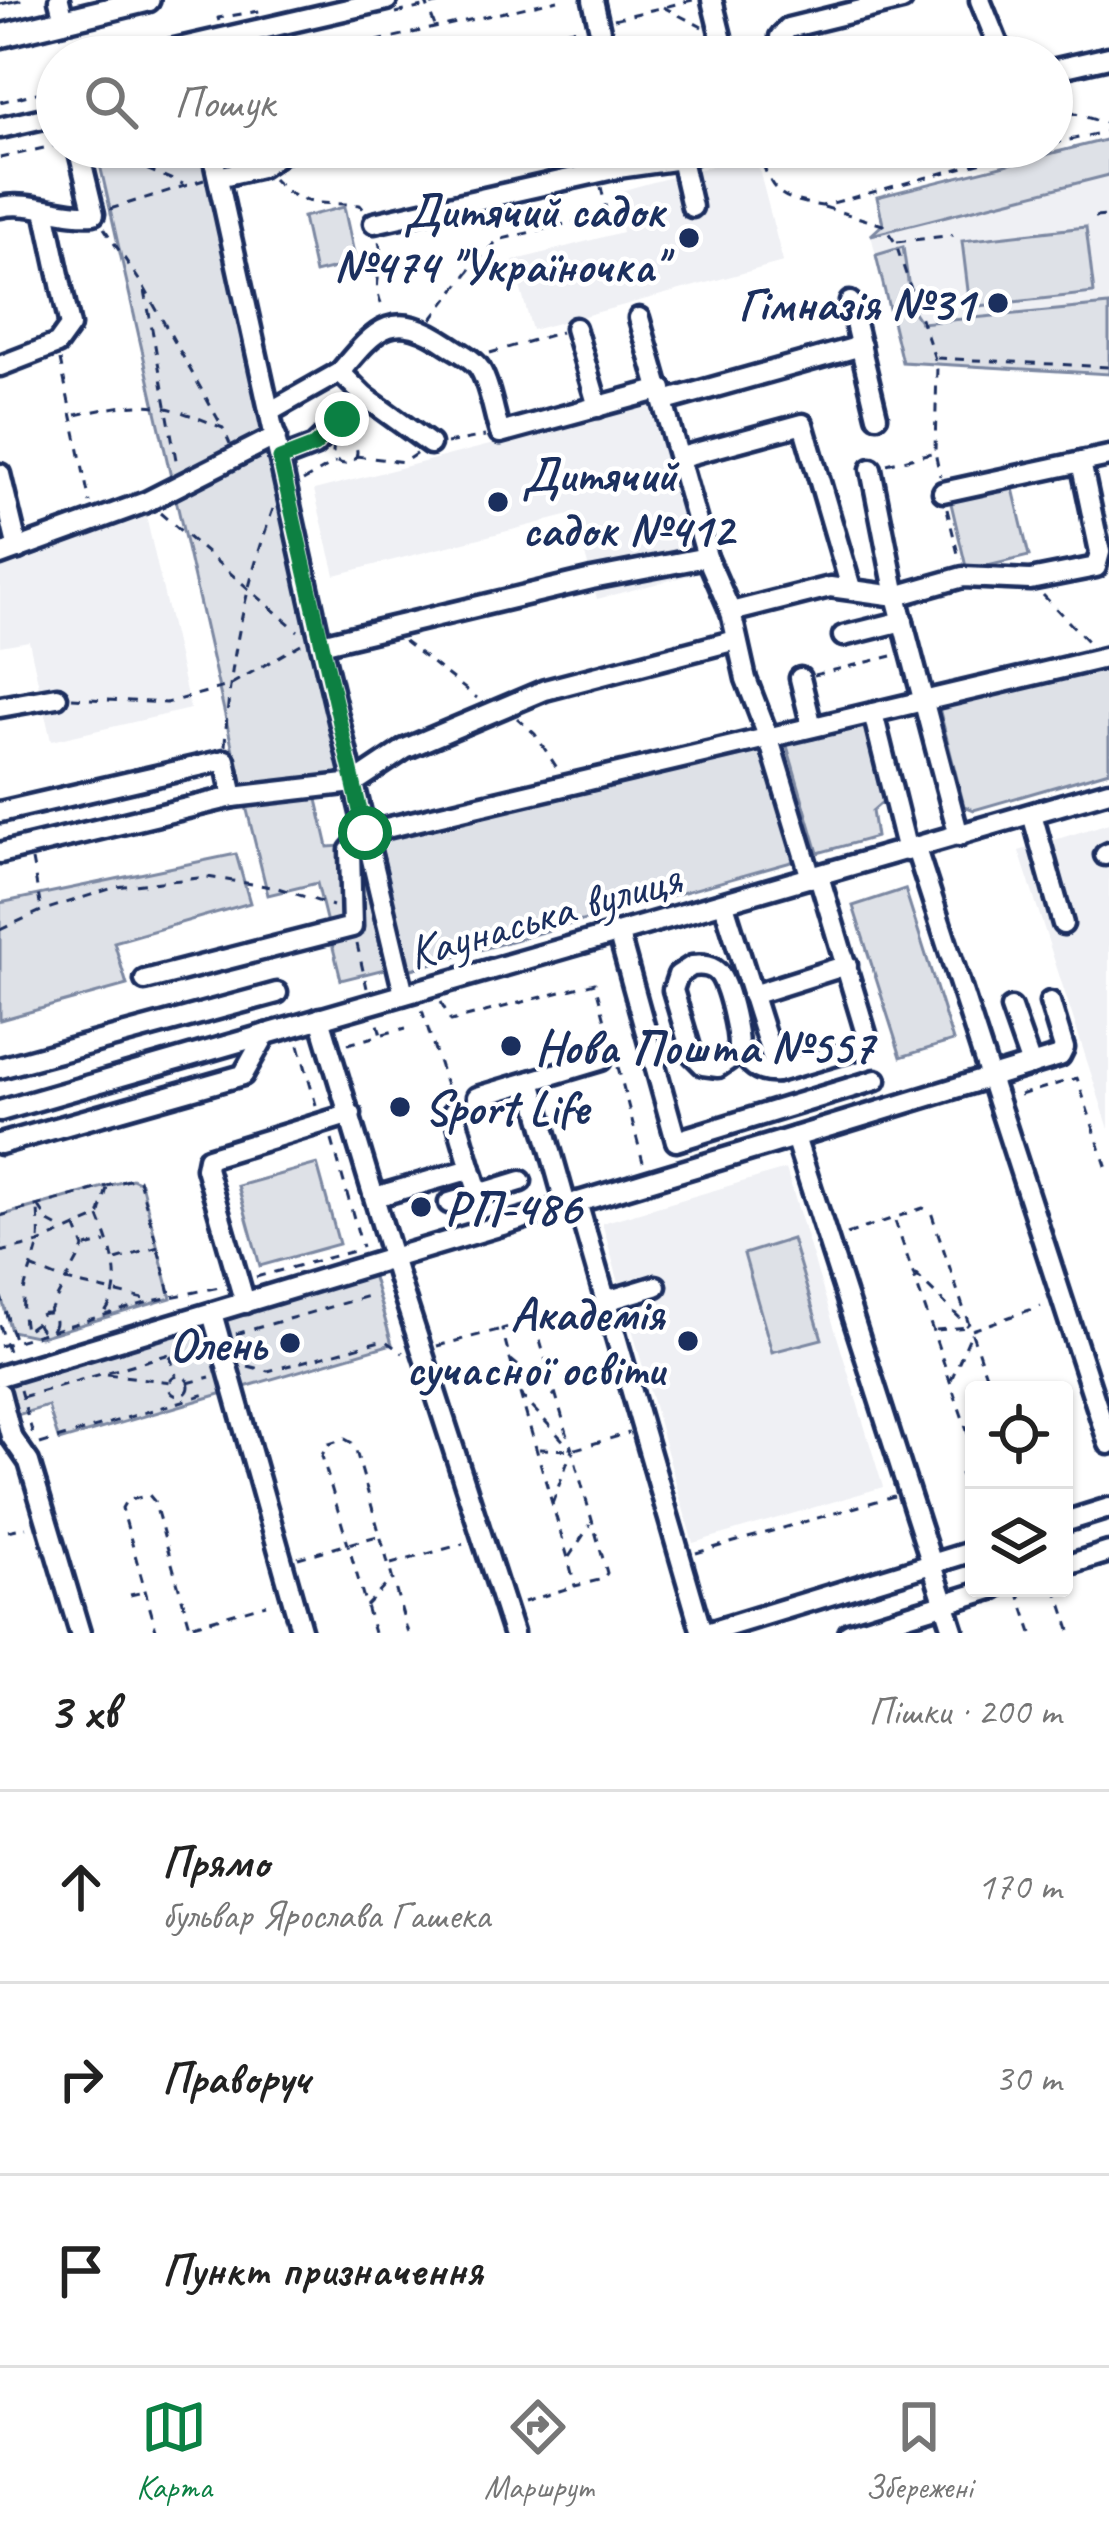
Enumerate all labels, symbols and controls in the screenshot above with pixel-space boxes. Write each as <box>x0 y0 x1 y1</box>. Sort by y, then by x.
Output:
search box <box>36 36 1073 168</box>
icon: search <box>78 69 144 135</box>
text: Пошук <box>174 74 274 131</box>
place label: Дитячий садок №474 "Україночка" <box>334 181 676 296</box>
marker: Дитячий садок №474 "Україночка" <box>676 225 702 251</box>
place label: Гімназія №31 <box>738 274 979 334</box>
marker: Гімназія №31 <box>985 290 1011 316</box>
route end <box>315 392 369 446</box>
place label: Дитячий садок №412 <box>522 445 738 560</box>
marker: Дитячий садок №412 <box>485 489 511 515</box>
route start <box>338 806 392 860</box>
street label: Каунаська вулиця <box>401 847 689 982</box>
place label: Нова Пошта №557 <box>535 1017 878 1077</box>
marker: Нова Пошта №557 <box>498 1033 524 1059</box>
place label: Sport Life <box>424 1078 592 1138</box>
marker: Sport Life <box>387 1094 413 1120</box>
place label: РП-486 <box>445 1178 584 1238</box>
marker: РП-486 <box>408 1194 434 1220</box>
place label: Академія сучасної освіти <box>406 1284 667 1399</box>
place label: Олень <box>170 1314 268 1374</box>
marker: Академія сучасної освіти <box>675 1328 701 1354</box>
marker: Олень <box>277 1330 303 1356</box>
map controls <box>965 1381 1073 1597</box>
button: locate <box>965 1381 1073 1489</box>
button: layers <box>965 1489 1073 1597</box>
text: 3 хв <box>48 1679 118 1743</box>
text: Пішки · 200 m <box>868 1687 1061 1736</box>
text: Прямо <box>162 1834 269 1891</box>
icon: ahead <box>48 1854 114 1920</box>
text: 170 m <box>977 1862 1061 1911</box>
text: бульвар Ярослава Гашека <box>162 1891 490 1940</box>
icon: right <box>48 2046 114 2112</box>
text: Праворуч <box>162 2050 309 2107</box>
text: 30 m <box>995 2054 1061 2103</box>
icon: arrive <box>48 2238 114 2304</box>
text: Пункт призначення <box>162 2242 482 2299</box>
tab: Карта <box>136 2394 212 2508</box>
tab: Маршрут <box>484 2394 593 2508</box>
tab: Збережені <box>865 2394 973 2508</box>

